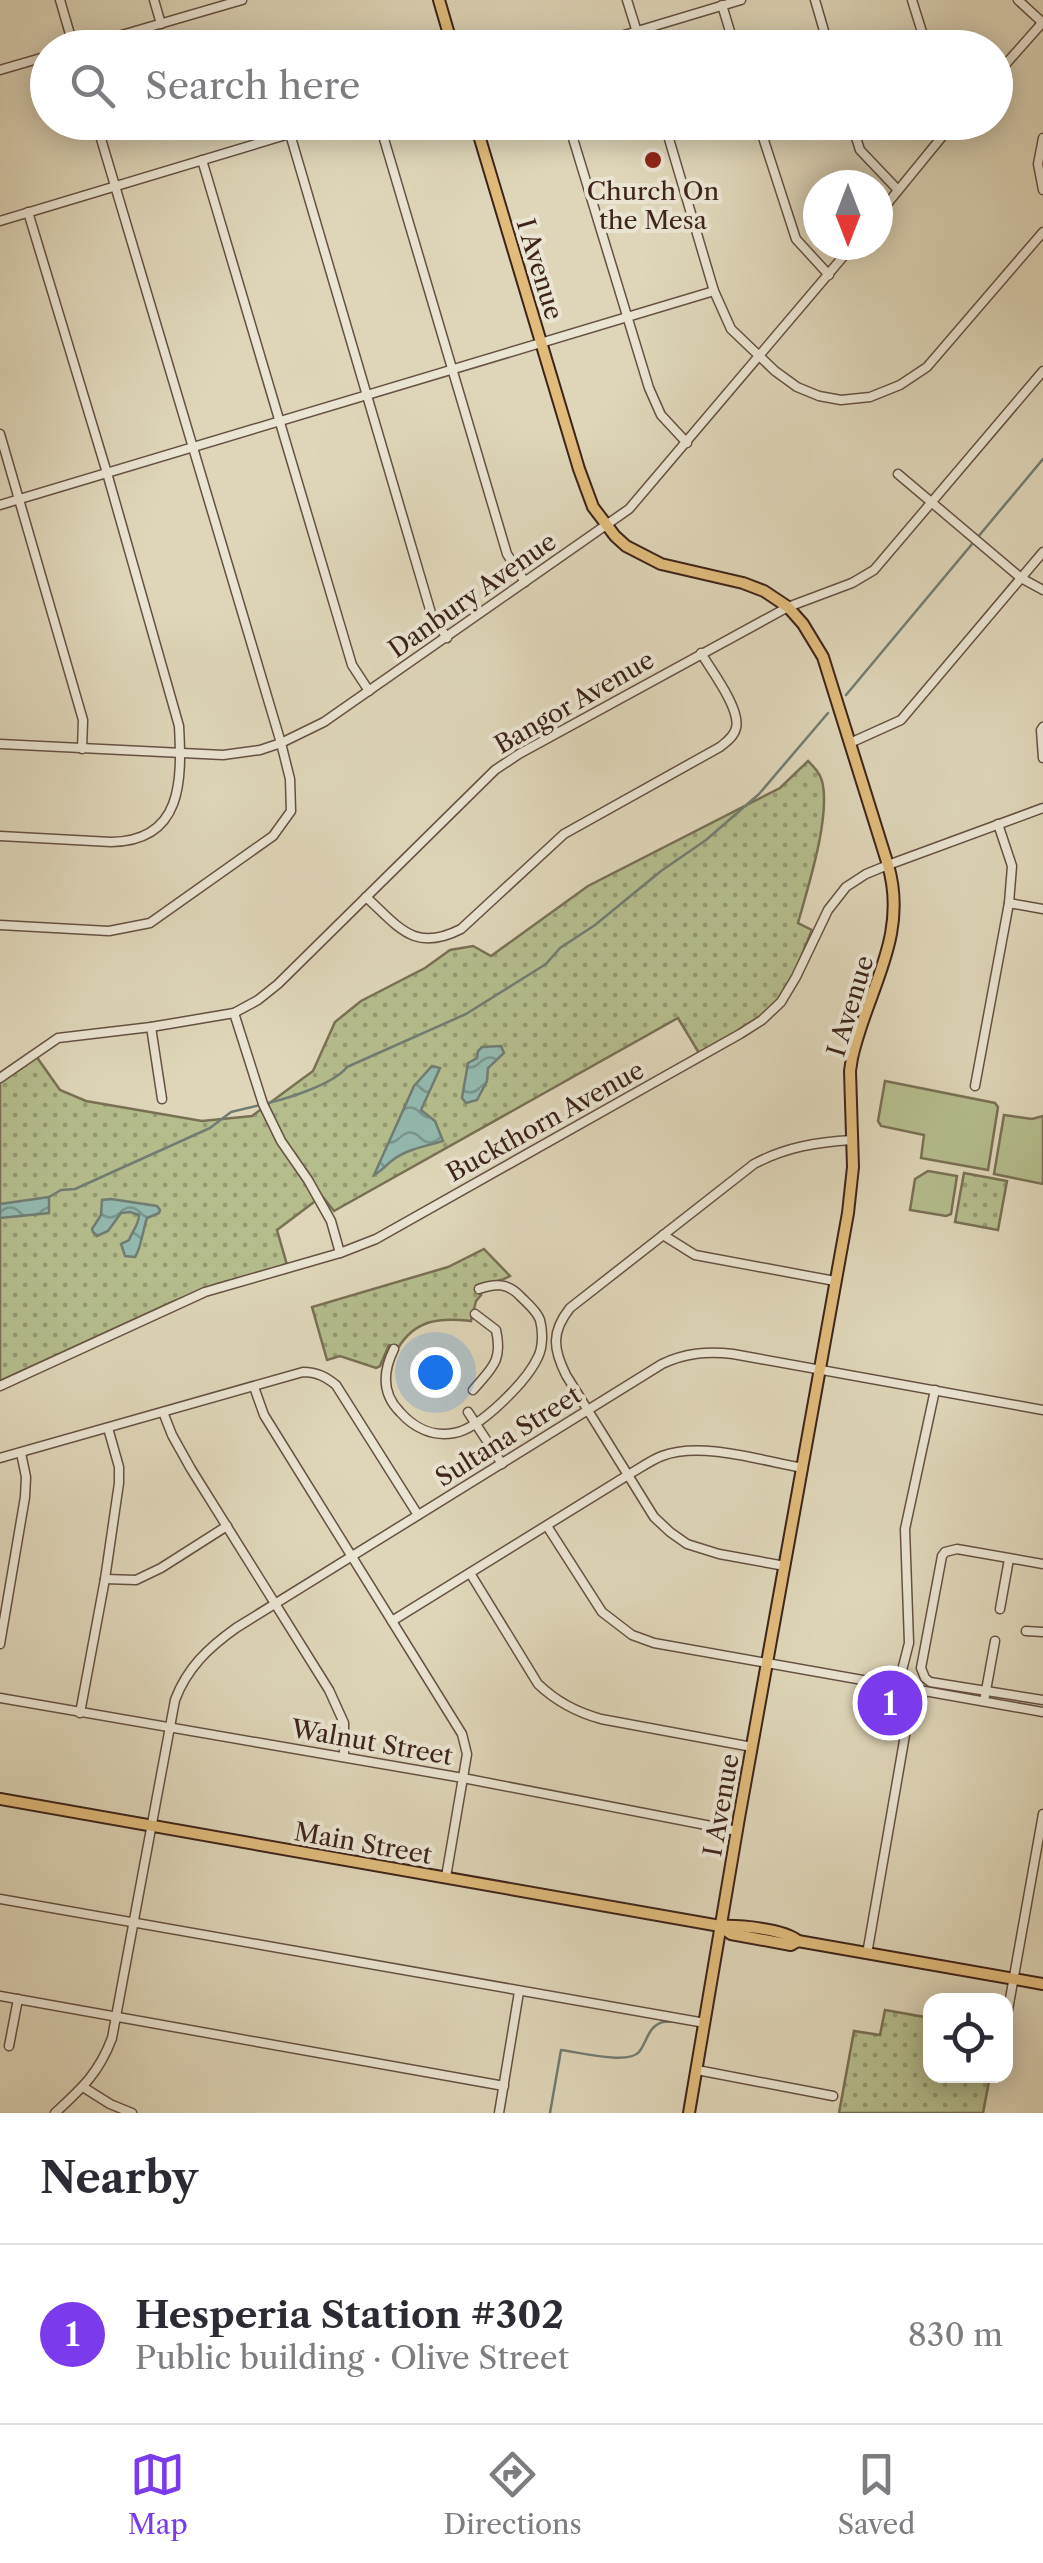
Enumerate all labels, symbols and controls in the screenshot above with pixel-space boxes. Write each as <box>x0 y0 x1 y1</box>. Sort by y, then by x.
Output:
search box <box>30 30 1013 140</box>
icon: search <box>65 58 120 113</box>
text: Search here <box>145 62 360 109</box>
marker: Church On the Mesa <box>642 149 664 171</box>
north arrow <box>803 170 893 260</box>
place label: Church On the Mesa <box>587 176 720 236</box>
street label: I Avenue <box>510 215 570 323</box>
street label: Danbury Avenue <box>382 526 562 665</box>
street label: Bangor Avenue <box>489 644 660 761</box>
street label: I Avenue <box>820 952 880 1060</box>
street label: Buckthorn Avenue <box>441 1054 649 1189</box>
your location <box>410 1347 461 1398</box>
street label: Sultana Street <box>430 1379 587 1494</box>
pin: 1 <box>858 1666 922 1740</box>
street label: Walnut Street <box>288 1713 455 1772</box>
street label: I Avenue <box>697 1751 746 1859</box>
street label: Main Street <box>292 1816 434 1871</box>
map controls <box>923 1993 1013 2083</box>
button: locate <box>923 1993 1013 2083</box>
text: Nearby <box>40 2152 198 2204</box>
text: Hesperia Station #302 <box>135 2291 564 2338</box>
text: 1 <box>65 2315 80 2354</box>
text: 830 m <box>908 2315 1003 2354</box>
text: Public building · Olive Street <box>135 2338 569 2377</box>
tab: Map <box>128 2447 188 2541</box>
tab: Directions <box>443 2447 582 2541</box>
tab: Saved <box>837 2447 915 2541</box>

